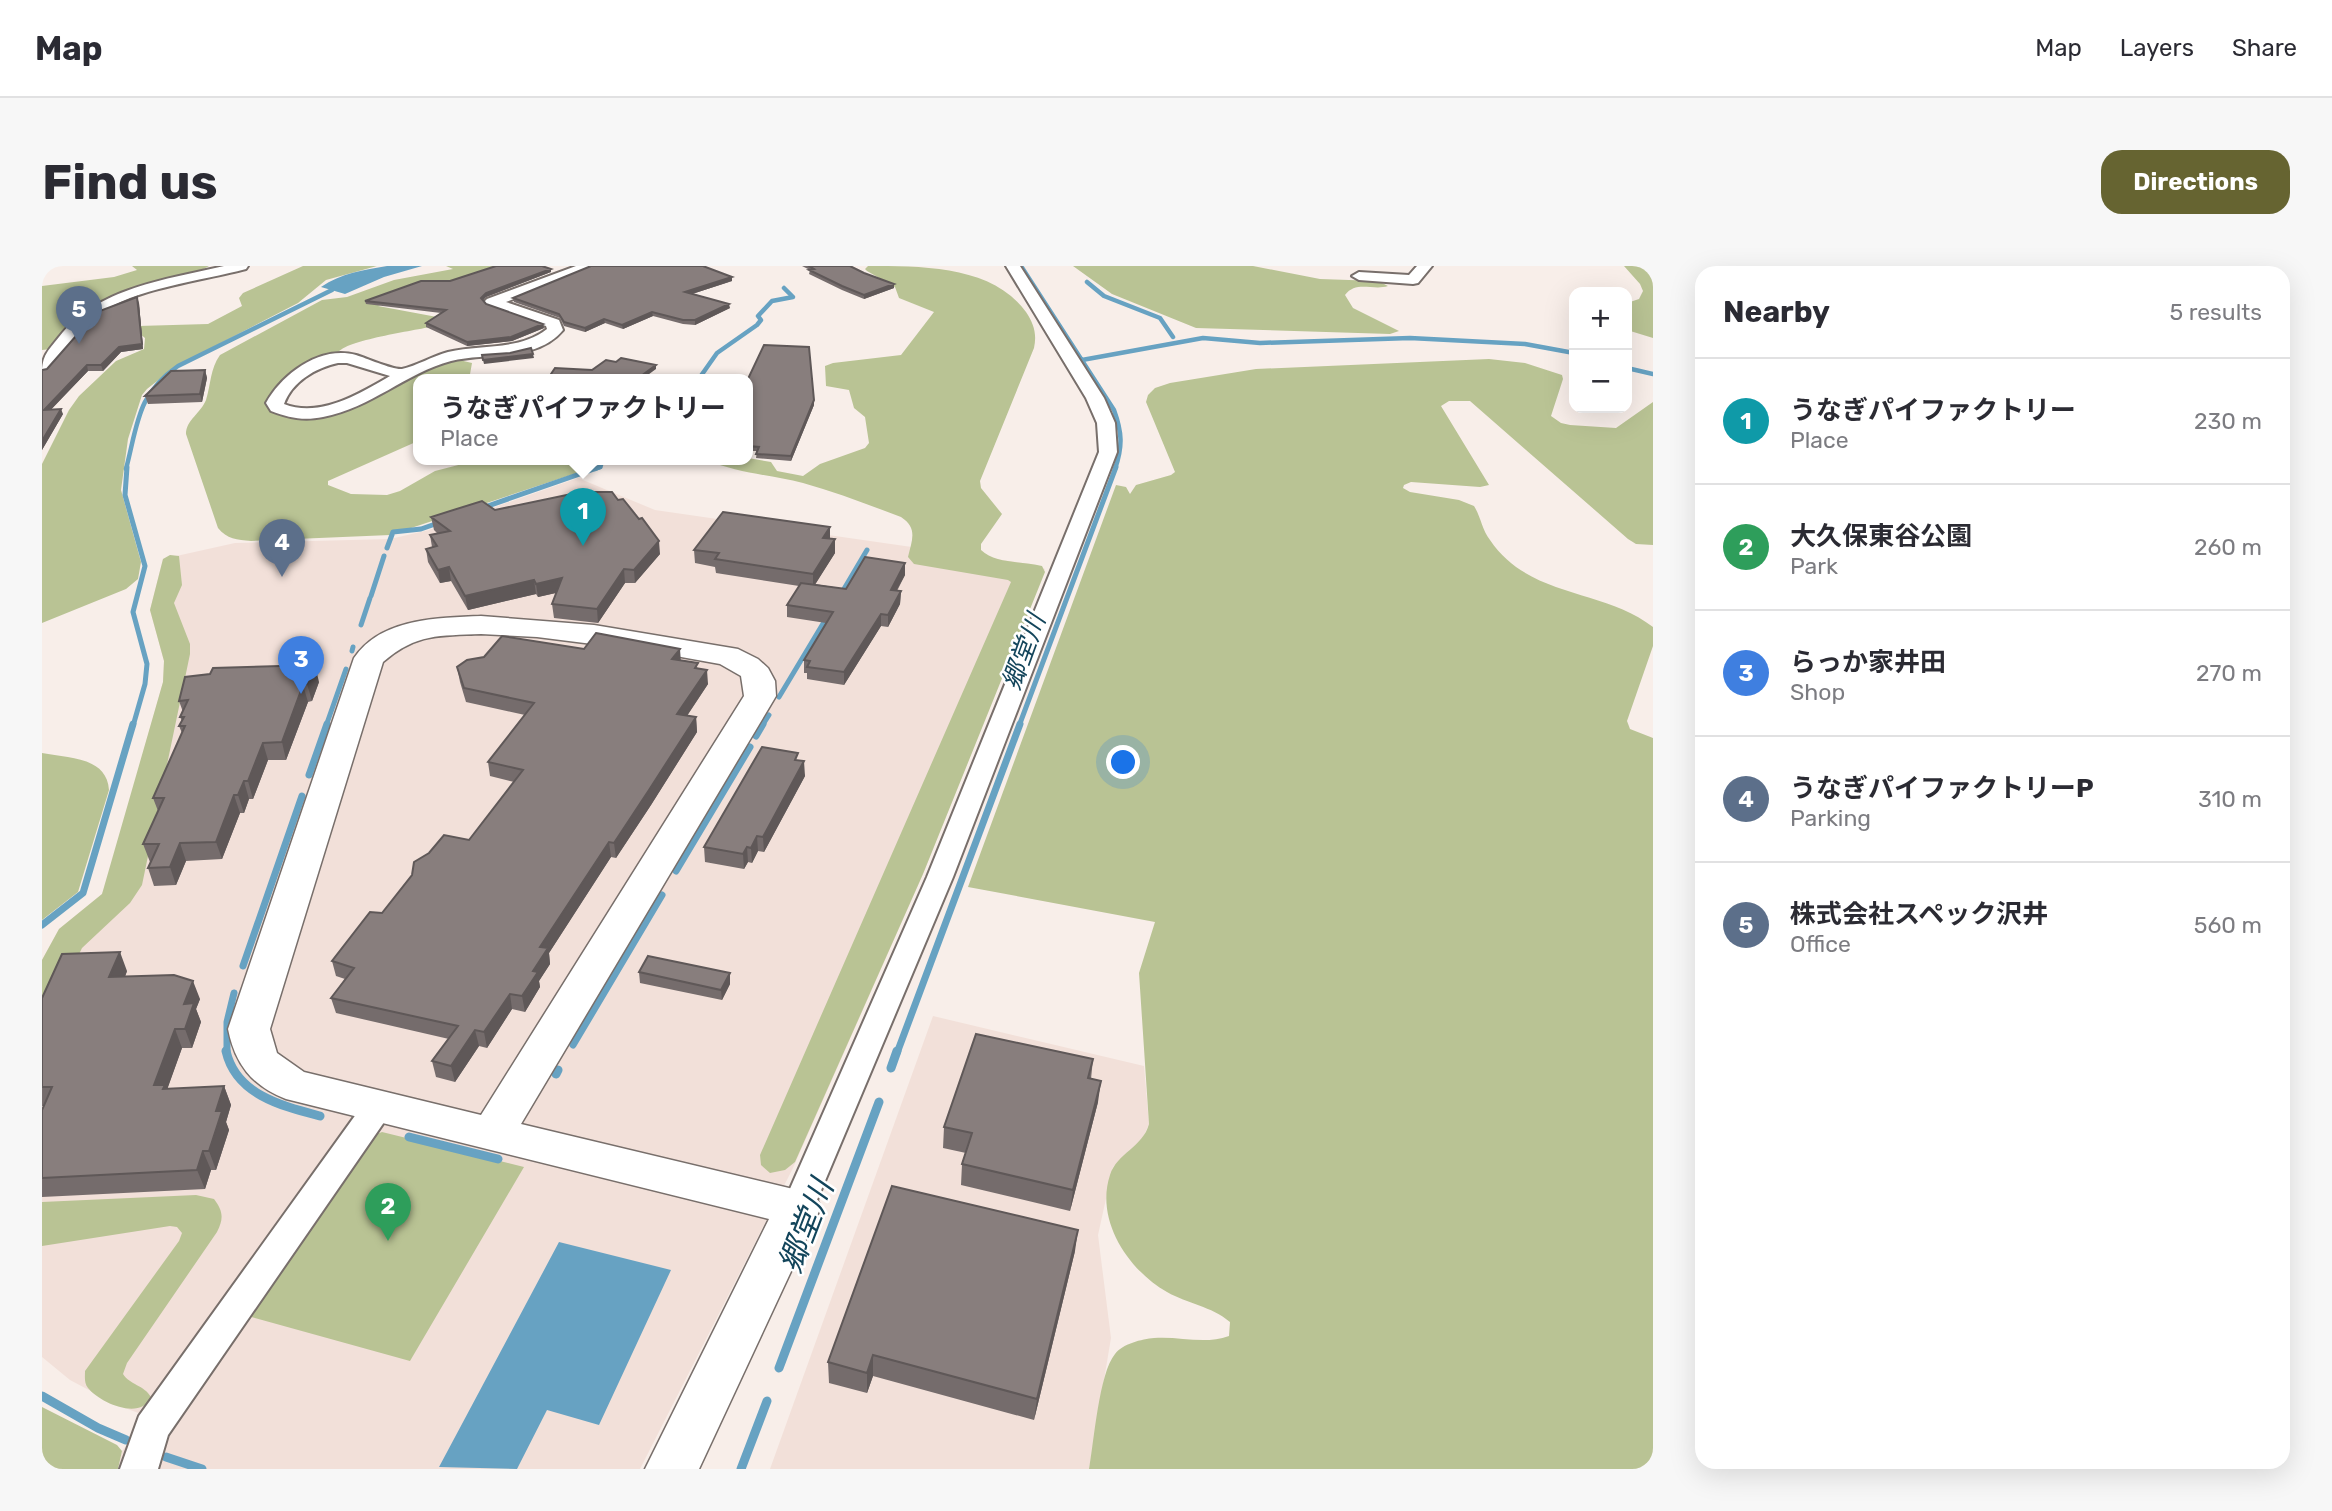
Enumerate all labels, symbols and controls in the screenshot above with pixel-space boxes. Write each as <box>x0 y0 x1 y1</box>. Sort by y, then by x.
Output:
text: Map <box>35 29 103 68</box>
text: Map <box>2035 34 2082 62</box>
text: Layers <box>2120 34 2194 62</box>
text: Share <box>2232 34 2297 62</box>
button: Directions <box>2101 150 2290 214</box>
text: Find us <box>42 153 218 211</box>
pin: 5 <box>56 286 102 344</box>
map controls <box>1569 287 1632 413</box>
button: + <box>1569 287 1632 350</box>
text: Nearby <box>1723 294 1830 330</box>
text: 5 results <box>2169 298 2262 326</box>
button: − <box>1569 350 1632 413</box>
popup <box>413 374 753 465</box>
text: うなぎパイファクトリー <box>440 393 726 424</box>
text: うなぎパイファクトリー <box>1790 395 2076 426</box>
text: 1 <box>1740 407 1752 435</box>
text: 230 m <box>2194 407 2262 435</box>
text: Place <box>440 424 499 452</box>
text: Place <box>1790 426 1849 454</box>
pin: 1 <box>560 488 606 546</box>
pin: 4 <box>259 519 305 577</box>
text: 大久保東谷公園 <box>1790 521 1972 552</box>
text: 2 <box>1739 533 1753 561</box>
text: 260 m <box>2194 533 2262 561</box>
text: Park <box>1790 552 1838 580</box>
water label: 郷堂川 <box>996 607 1053 694</box>
pin: 3 <box>278 636 324 694</box>
text: らっか家井田 <box>1790 647 1946 678</box>
text: 3 <box>1738 659 1754 687</box>
text: 270 m <box>2196 659 2262 687</box>
text: Shop <box>1790 678 1845 706</box>
your location <box>1106 745 1140 779</box>
text: うなぎパイファクトリーP <box>1790 773 2094 804</box>
text: 4 <box>1738 785 1754 813</box>
text: 310 m <box>2198 785 2262 813</box>
text: Parking <box>1790 804 1871 832</box>
text: 株式会社スペック沢井 <box>1790 899 2048 930</box>
text: 5 <box>1739 911 1753 939</box>
text: 560 m <box>2194 911 2262 939</box>
text: Office <box>1790 930 1851 958</box>
water label: 郷堂川 <box>771 1172 842 1278</box>
pin: 2 <box>365 1183 411 1241</box>

